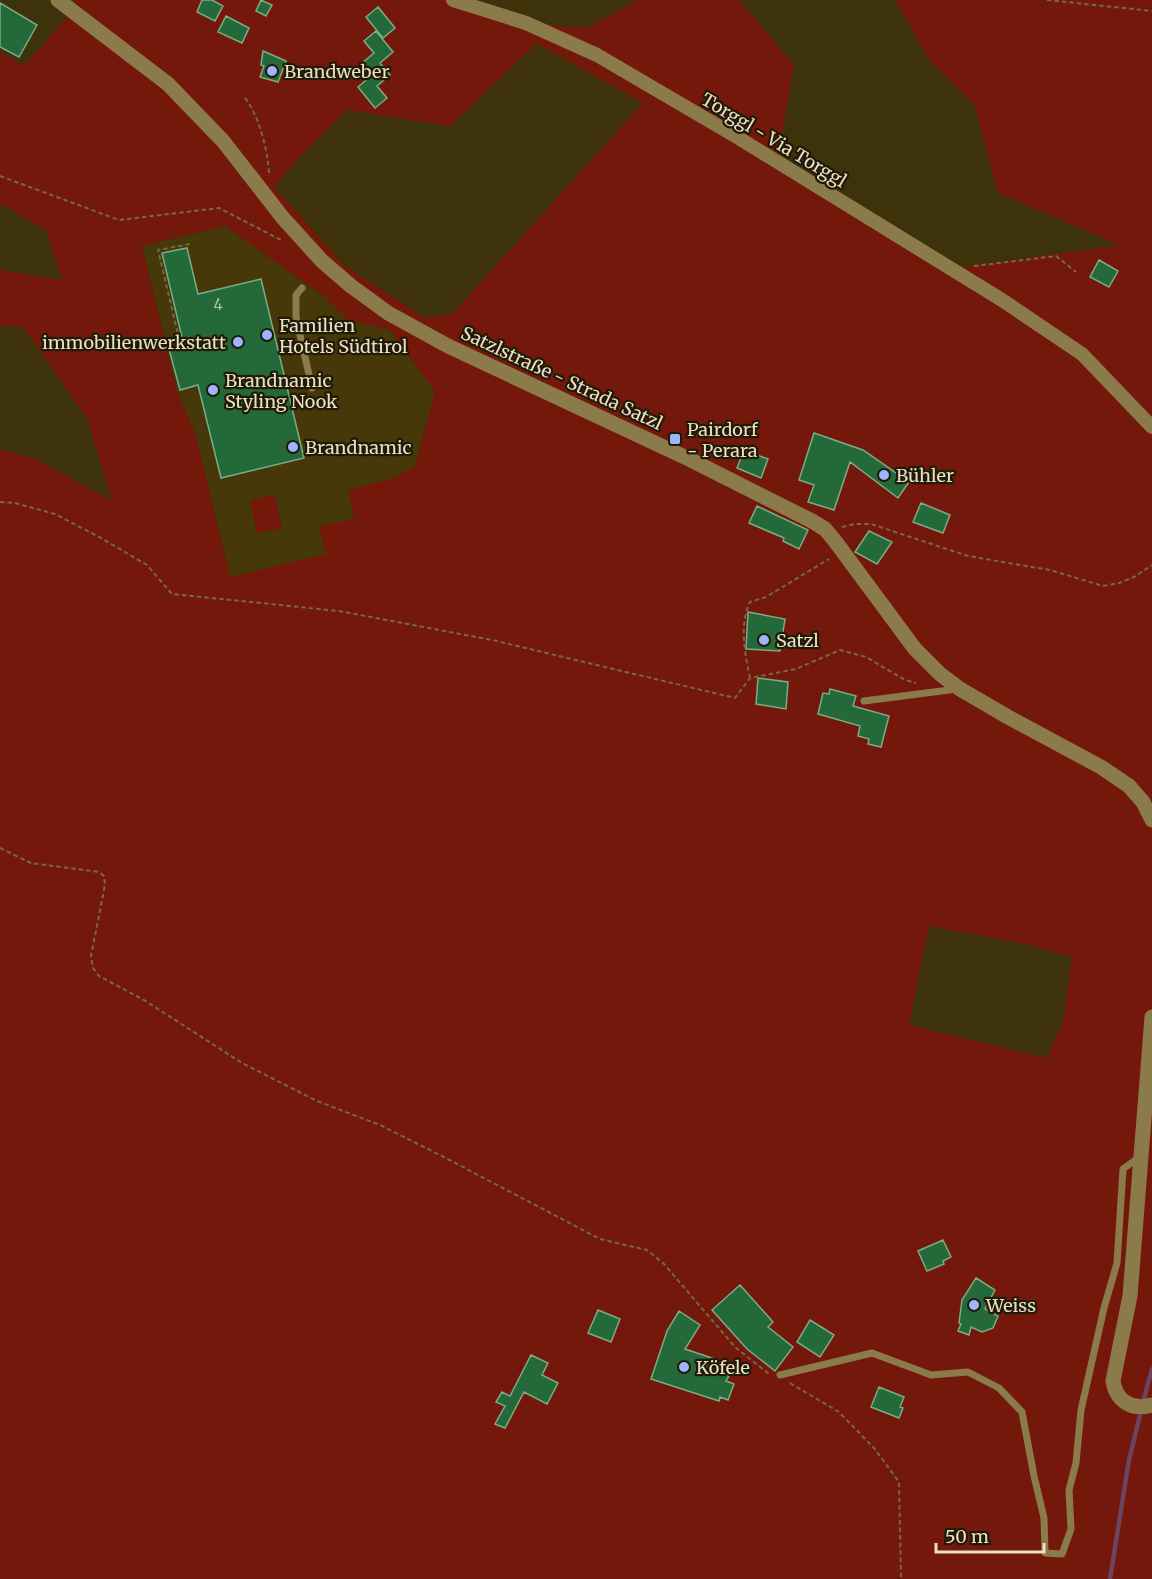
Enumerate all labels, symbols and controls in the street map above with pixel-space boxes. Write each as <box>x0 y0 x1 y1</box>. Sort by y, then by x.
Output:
place label: Brandweber <box>284 60 390 83</box>
marker: Brandweber <box>265 64 279 78</box>
street label: Torggl - Via Torggl <box>697 88 851 193</box>
house number: 4 <box>213 295 223 314</box>
place label: Familien Hotels Südtirol <box>279 314 408 358</box>
street label: Satzlstraße - Strada Satzl <box>457 321 667 435</box>
marker: Familien Hotels Südtirol <box>260 328 274 342</box>
place label: immobilienwerkstatt <box>42 331 226 354</box>
marker: immobilienwerkstatt <box>231 335 245 349</box>
place label: Brandnamic Styling Nook <box>225 369 338 413</box>
marker: Brandnamic Styling Nook <box>206 383 220 397</box>
place label: Pairdorf - Perara <box>687 418 759 462</box>
marker: Pairdorf - Perara <box>668 432 682 446</box>
place label: Brandnamic <box>305 436 412 459</box>
marker: Brandnamic <box>286 440 300 454</box>
place label: Bühler <box>896 464 954 487</box>
marker: Bühler <box>877 468 891 482</box>
place label: Satzl <box>776 629 819 652</box>
marker: Satzl <box>757 633 771 647</box>
place label: Weiss <box>985 1294 1036 1317</box>
marker: Weiss <box>967 1298 981 1312</box>
place label: Köfele <box>696 1356 750 1379</box>
marker: Köfele <box>677 1360 691 1374</box>
scale bar <box>936 1516 1044 1554</box>
text: 50 m <box>945 1525 989 1548</box>

